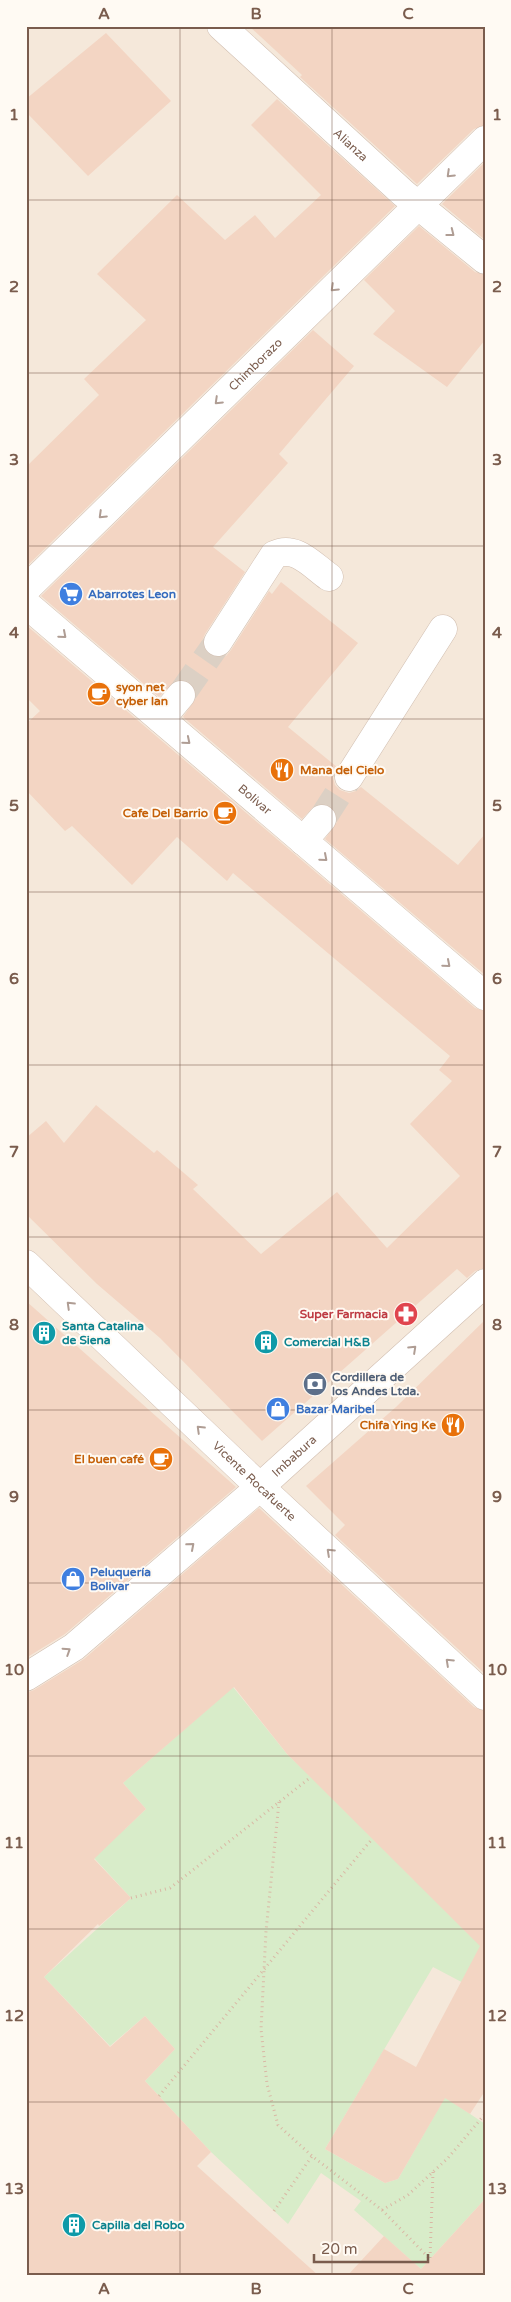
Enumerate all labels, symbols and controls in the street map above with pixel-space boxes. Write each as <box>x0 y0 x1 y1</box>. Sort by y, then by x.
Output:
text: A <box>98 4 110 24</box>
text: B <box>250 4 262 24</box>
text: C <box>402 4 414 24</box>
text: 1 <box>9 105 19 125</box>
text: 1 <box>492 105 502 125</box>
street label: Alianza <box>331 126 371 164</box>
one-way arrow <box>447 168 456 177</box>
one-way arrow <box>445 228 454 236</box>
text: 2 <box>9 277 19 297</box>
text: 2 <box>492 277 502 297</box>
one-way arrow <box>331 282 340 291</box>
street label: Chimborazo <box>226 335 285 394</box>
one-way arrow <box>215 396 224 405</box>
text: 3 <box>9 450 19 470</box>
text: 3 <box>492 450 502 470</box>
one-way arrow <box>99 509 108 518</box>
supermarket icon: Abarrotes Leon <box>58 581 84 607</box>
place label: Abarrotes Leon <box>88 587 176 601</box>
text: 4 <box>9 623 19 643</box>
text: 4 <box>492 623 502 643</box>
one-way arrow <box>58 630 67 639</box>
place label: syon net cyber lan <box>116 680 168 709</box>
cafe icon: syon net cyber lan <box>86 681 112 707</box>
one-way arrow <box>181 736 190 745</box>
restaurant icon: Mana del Cielo <box>269 757 295 783</box>
place label: Mana del Cielo <box>300 763 384 777</box>
street label: Bolívar <box>235 781 275 818</box>
text: 5 <box>9 796 19 816</box>
text: 5 <box>492 796 502 816</box>
cafe icon: Cafe Del Barrio <box>212 800 238 826</box>
place label: Cafe Del Barrio <box>123 806 208 820</box>
one-way arrow <box>318 852 327 861</box>
one-way arrow <box>441 958 450 966</box>
text: 6 <box>9 969 19 989</box>
text: 6 <box>492 969 502 989</box>
text: 7 <box>9 1142 19 1162</box>
text: 7 <box>492 1142 502 1162</box>
pharmacy icon: Super Farmacia <box>393 1301 419 1327</box>
one-way arrow <box>66 1302 75 1311</box>
place label: Super Farmacia <box>300 1307 388 1322</box>
text: 8 <box>9 1315 19 1335</box>
text: 8 <box>492 1315 502 1335</box>
place label: Santa Catalina de Siena <box>62 1319 144 1347</box>
building icon: Santa Catalina de Siena <box>31 1320 57 1346</box>
building icon: Comercial H&B <box>253 1329 279 1355</box>
place label: Comercial H&B <box>284 1335 370 1349</box>
one-way arrow <box>408 1346 417 1355</box>
place label: Cordillera de los Andes Ltda. <box>332 1370 419 1398</box>
bank icon: Cordillera de los Andes Ltda. <box>302 1371 328 1397</box>
shop icon: Bazar Maribel <box>265 1396 291 1422</box>
place label: Bazar Maribel <box>296 1402 375 1416</box>
restaurant icon: Chifa Ying Ke <box>440 1412 466 1438</box>
place label: Chifa Ying Ke <box>360 1418 436 1433</box>
one-way arrow <box>197 1426 206 1435</box>
street label: Imbabura <box>269 1432 319 1480</box>
street label: Vicente Rocafuerte <box>210 1438 299 1524</box>
cafe icon: El buen café <box>148 1446 174 1472</box>
place label: El buen café <box>74 1452 144 1466</box>
text: 9 <box>9 1487 19 1507</box>
text: 9 <box>492 1487 502 1507</box>
one-way arrow <box>186 1543 195 1552</box>
one-way arrow <box>327 1549 336 1558</box>
place label: Peluquería Bolivar <box>90 1565 151 1593</box>
shop icon: Peluquería Bolivar <box>60 1566 86 1592</box>
one-way arrow <box>61 1648 71 1657</box>
one-way arrow <box>446 1659 455 1668</box>
text: 10 <box>4 1660 24 1680</box>
text: 10 <box>487 1660 507 1680</box>
text: 11 <box>4 1833 24 1853</box>
text: 11 <box>487 1833 507 1853</box>
text: 12 <box>4 2006 24 2026</box>
text: 12 <box>487 2006 507 2026</box>
text: 13 <box>4 2179 24 2199</box>
text: 13 <box>487 2179 507 2199</box>
building icon: Capilla del Robo <box>61 2212 87 2238</box>
place label: Capilla del Robo <box>92 2218 185 2233</box>
scale bar <box>314 2232 427 2264</box>
text: 20 m <box>321 2240 358 2258</box>
text: A <box>98 2279 110 2299</box>
text: B <box>250 2279 262 2299</box>
text: C <box>402 2279 414 2299</box>

